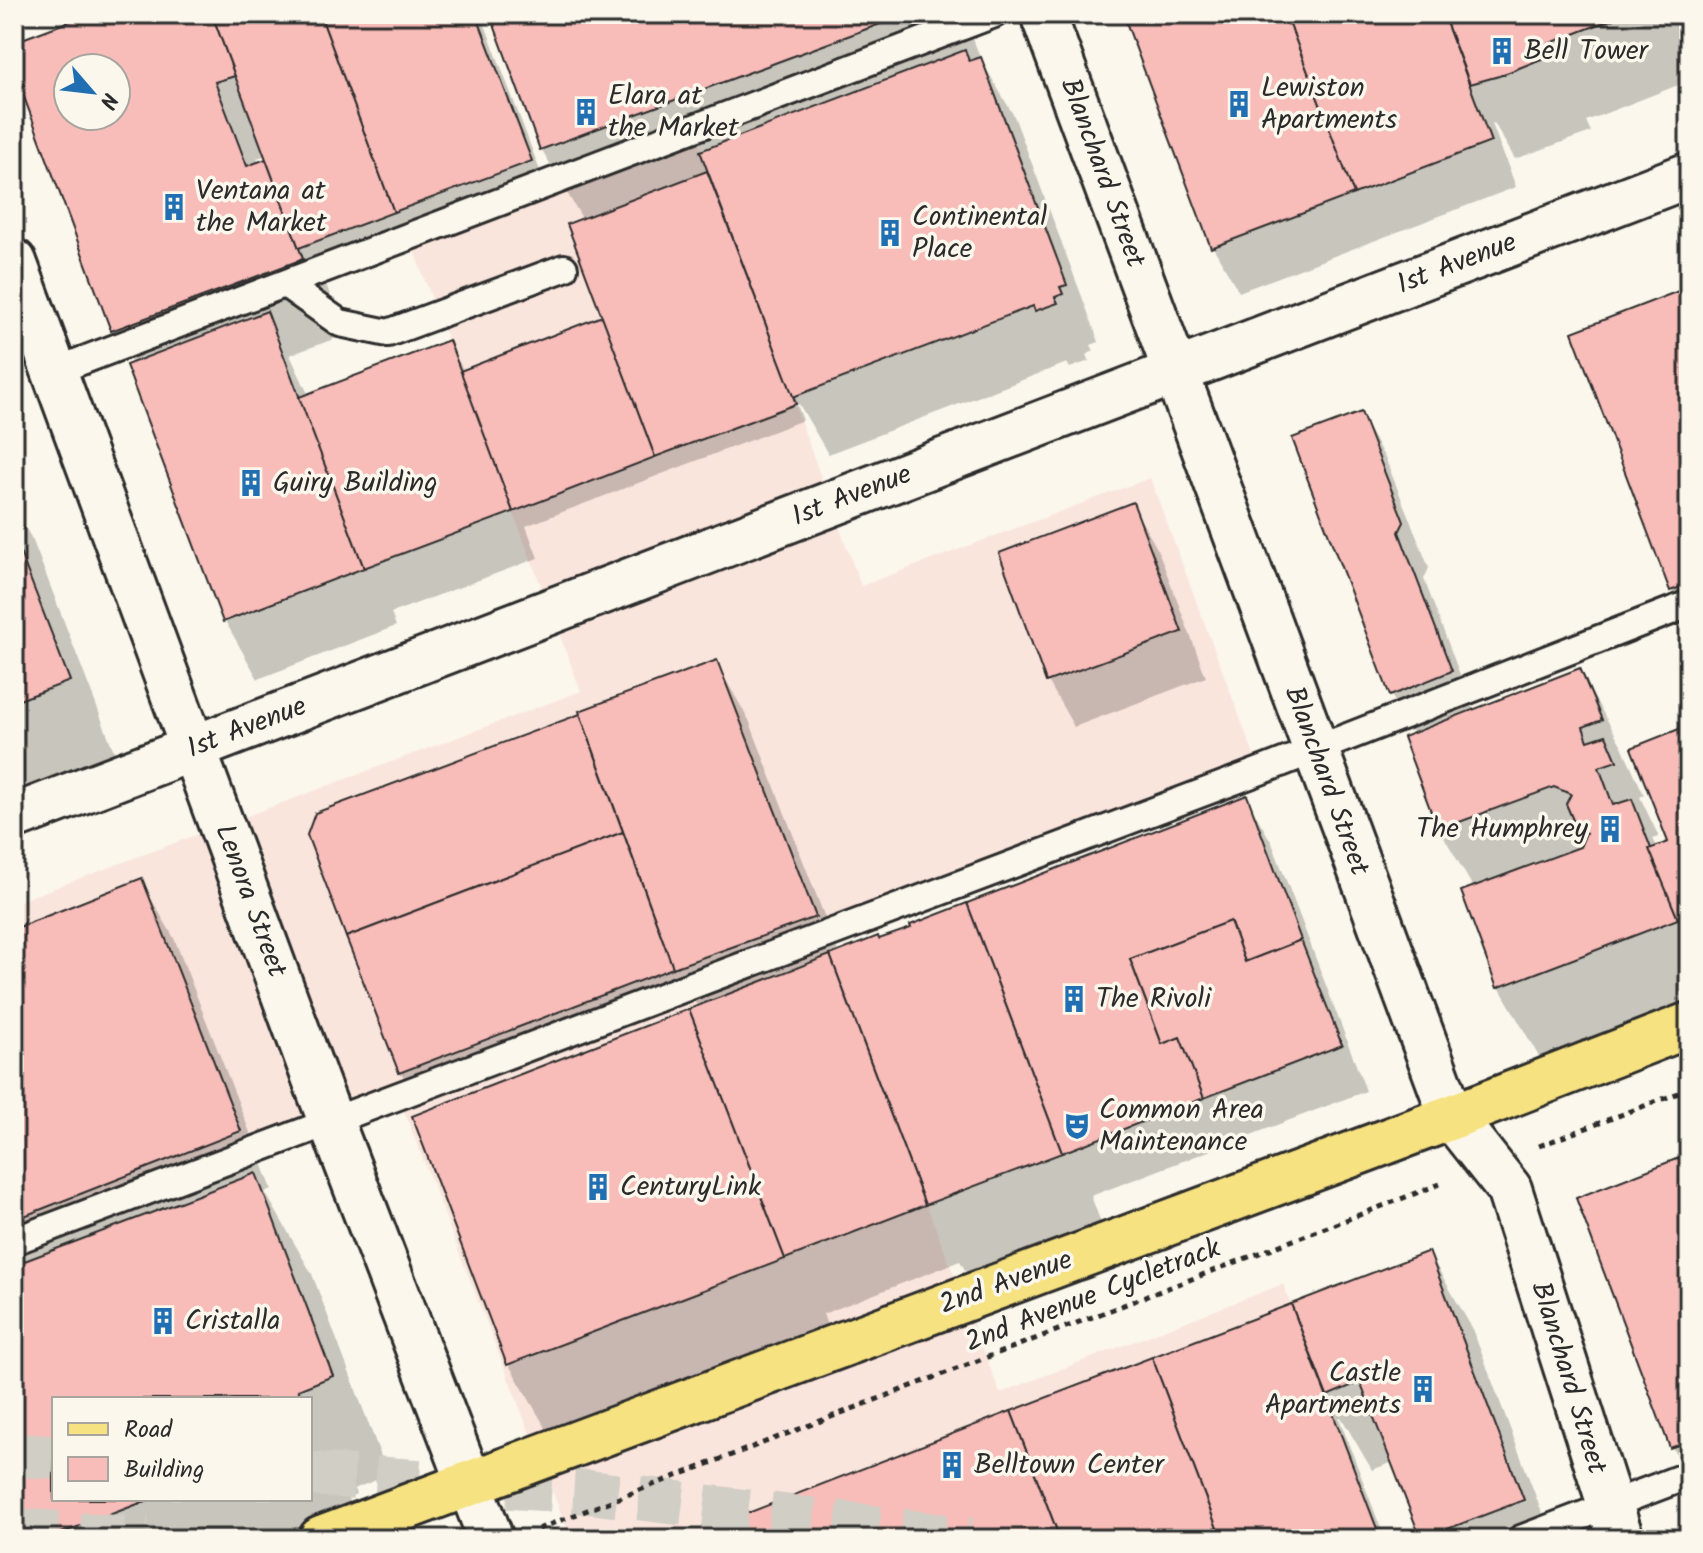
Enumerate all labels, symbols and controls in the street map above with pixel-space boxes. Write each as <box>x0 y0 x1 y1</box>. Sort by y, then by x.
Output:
place label: Bell Tower <box>1524 29 1649 74</box>
building icon: Bell Tower <box>1487 36 1517 66</box>
north arrow <box>52 52 132 132</box>
place label: Lewiston Apartments <box>1261 66 1397 143</box>
street label: Blanchard Street <box>1047 72 1158 275</box>
place label: Elara at the Market <box>608 74 740 151</box>
text: N <box>89 86 126 115</box>
building icon: Lewiston Apartments <box>1224 89 1254 119</box>
building icon: Elara at the Market <box>571 97 601 127</box>
place label: Ventana at the Market <box>196 169 328 246</box>
building icon: Ventana at the Market <box>159 192 189 222</box>
place label: Continental Place <box>912 195 1047 272</box>
building icon: Continental Place <box>875 218 905 248</box>
street label: 1st Avenue <box>1390 220 1524 307</box>
street label: 1st Avenue <box>785 452 919 539</box>
place label: Guiry Building <box>273 461 438 506</box>
building icon: Guiry Building <box>236 468 266 498</box>
street label: Blanchard Street <box>1271 680 1382 883</box>
street label: 1st Avenue <box>180 684 314 771</box>
place label: The Humphrey <box>1416 807 1589 852</box>
building icon: The Humphrey <box>1595 814 1625 844</box>
street label: Lenora Street <box>201 818 299 985</box>
place label: The Rivoli <box>1096 977 1212 1022</box>
building icon: The Rivoli <box>1059 984 1089 1014</box>
place label: Common Area Maintenance <box>1099 1088 1264 1165</box>
theatre icon: Common Area Maintenance <box>1062 1111 1092 1141</box>
place label: CenturyLink <box>620 1165 762 1210</box>
building icon: CenturyLink <box>583 1172 613 1202</box>
street label: 2nd Avenue Cycletrack <box>959 1226 1228 1366</box>
street label: 2nd Avenue <box>933 1238 1079 1328</box>
street label: Blanchard Street <box>1517 1276 1619 1481</box>
place label: Cristalla <box>185 1299 280 1344</box>
building icon: Cristalla <box>148 1306 178 1336</box>
place label: Castle Apartments <box>1265 1351 1401 1428</box>
building icon: Castle Apartments <box>1408 1374 1438 1404</box>
legend <box>52 1397 312 1501</box>
text: Road <box>124 1411 173 1450</box>
place label: Belltown Center <box>974 1443 1165 1488</box>
building icon: Belltown Center <box>937 1450 967 1480</box>
text: Building <box>124 1451 204 1490</box>

